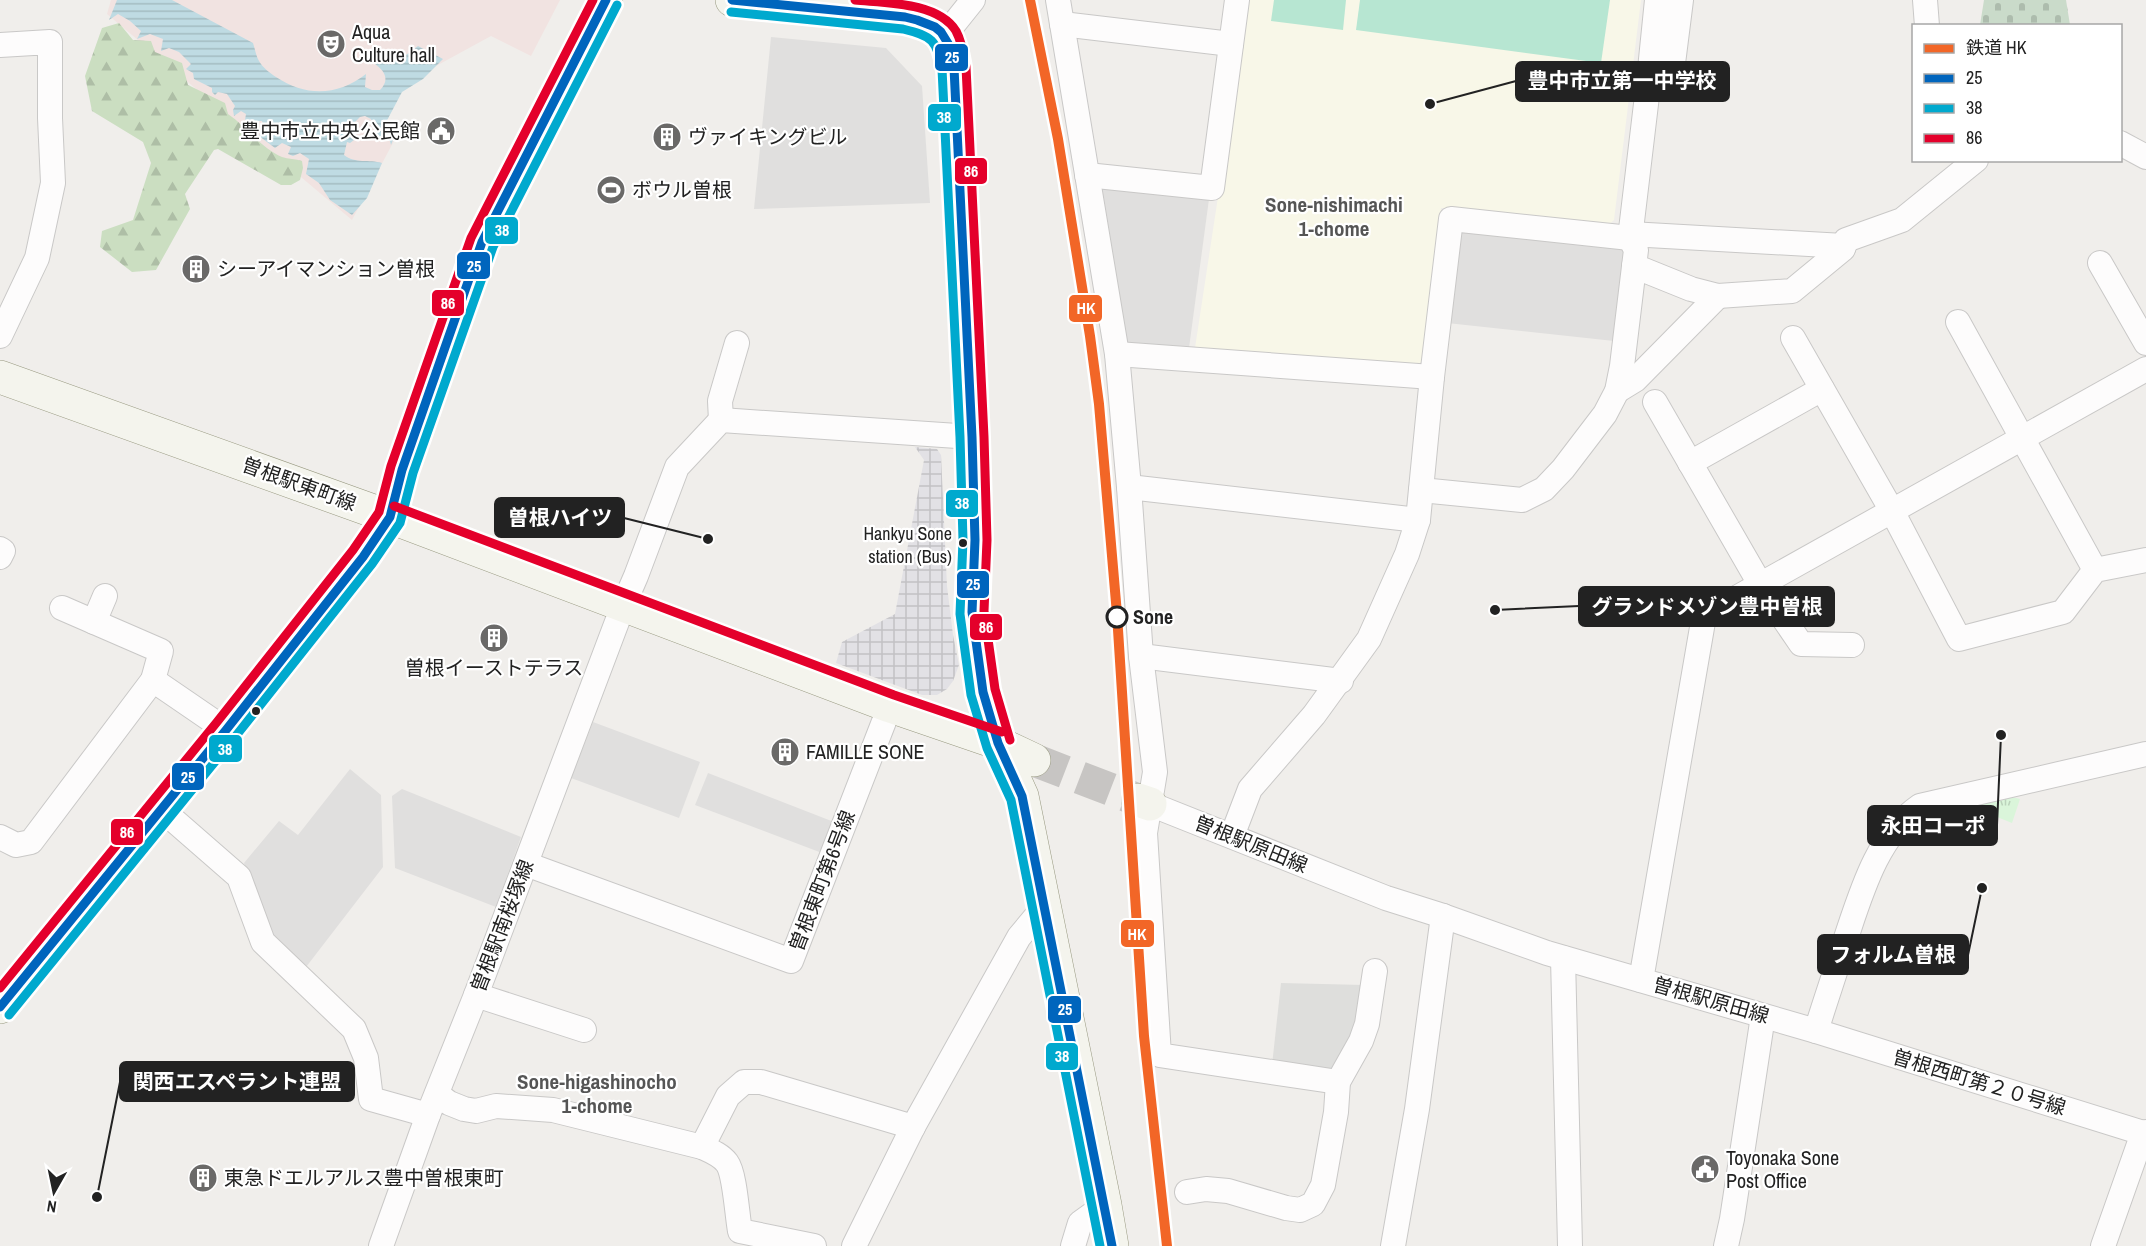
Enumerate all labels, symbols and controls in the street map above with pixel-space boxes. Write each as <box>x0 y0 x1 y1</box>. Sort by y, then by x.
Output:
place label: Aqua Culture hall <box>351 18 435 68</box>
legend <box>1912 24 2122 162</box>
theatre icon: Aqua Culture hall <box>315 28 347 60</box>
text: 鉄道 HK <box>1966 35 2027 60</box>
line badge: 25 <box>934 43 969 72</box>
text: 25 <box>945 46 959 68</box>
callout: 豊中市立第一中学校 <box>1516 62 1729 101</box>
text: 25 <box>1966 65 1982 90</box>
text: 豊中市立第一中学校 <box>1528 66 1717 95</box>
text: 38 <box>1966 95 1982 120</box>
line badge: 38 <box>927 103 962 132</box>
text: 38 <box>937 106 951 128</box>
public building icon: 豊中市立中央公民館 <box>425 115 457 147</box>
place label: 豊中市立中央公民館 <box>240 117 420 144</box>
building icon: ヴァイキングビル <box>651 121 683 153</box>
place label: ヴァイキングビル <box>688 123 847 150</box>
text: 86 <box>1966 125 1982 150</box>
line badge: 86 <box>954 157 988 185</box>
text: 86 <box>964 160 978 182</box>
sports icon: ボウル曽根 <box>595 174 627 206</box>
place label: ボウル曽根 <box>632 176 732 203</box>
district label: Sone-nishimachi 1-chome <box>1265 190 1403 243</box>
line badge: 38 <box>484 216 519 245</box>
text: 38 <box>495 219 509 241</box>
line badge: 25 <box>456 251 491 280</box>
building icon: シーアイマンション曽根 <box>180 253 212 285</box>
place label: シーアイマンション曽根 <box>217 255 435 282</box>
text: 25 <box>467 255 481 277</box>
line badge: 86 <box>431 289 465 317</box>
text: 86 <box>441 292 455 314</box>
line badge: HK <box>1068 294 1103 323</box>
text: HK <box>1077 297 1096 319</box>
street label: 曽根駅東町線 <box>238 450 360 517</box>
line badge: 38 <box>945 489 979 518</box>
text: 38 <box>955 492 969 514</box>
callout: 曽根ハイツ <box>495 498 624 537</box>
text: 曽根ハイツ <box>508 503 612 532</box>
place label: Hankyu Sone station (Bus) <box>863 521 952 569</box>
marker: Hankyu Sone station (Bus) <box>957 537 969 549</box>
line badge: 25 <box>956 570 990 599</box>
text: 25 <box>966 573 980 595</box>
callout: グランドメゾン豊中曽根 <box>1579 587 1834 626</box>
text: グランドメゾン豊中曽根 <box>1592 592 1823 621</box>
place label: Sone <box>1133 603 1173 630</box>
marker: Sone <box>1106 606 1128 628</box>
line badge: 86 <box>969 613 1003 641</box>
text: 86 <box>979 616 993 638</box>
building icon: 曽根イーストテラス <box>478 622 510 654</box>
place label: 曽根イーストテラス <box>405 654 583 681</box>
unlabelled marker <box>250 705 262 717</box>
line badge: 38 <box>208 734 243 763</box>
building icon: FAMILLE SONE <box>769 736 801 768</box>
text: 38 <box>218 738 232 760</box>
place label: FAMILLE SONE <box>806 738 925 765</box>
line badge: 25 <box>171 762 205 791</box>
text: 25 <box>181 766 195 788</box>
street label: 曽根東町第6号線 <box>782 806 861 955</box>
callout: 永田コーポ <box>1868 806 1997 845</box>
street label: 曽根駅原田線 <box>1190 809 1312 879</box>
text: 永田コーポ <box>1881 811 1986 840</box>
line badge: 86 <box>110 818 144 846</box>
text: 86 <box>120 821 134 843</box>
street label: 曽根駅南桜塚線 <box>464 856 539 996</box>
line badge: HK <box>1120 919 1155 948</box>
text: HK <box>1128 923 1147 945</box>
callout: フォルム曽根 <box>1818 935 1968 974</box>
text: フォルム曽根 <box>1830 940 1956 969</box>
street label: 曽根駅原田線 <box>1650 970 1773 1029</box>
line badge: 25 <box>1047 995 1082 1024</box>
text: 25 <box>1058 998 1072 1020</box>
line badge: 38 <box>1045 1042 1079 1071</box>
street label: 曽根西町第２０号線 <box>1889 1042 2069 1121</box>
text: 38 <box>1055 1045 1069 1067</box>
callout: 関西エスペラント連盟 <box>120 1062 354 1101</box>
text: 関西エスペラント連盟 <box>133 1067 341 1096</box>
district label: Sone-higashinocho 1-chome <box>517 1067 677 1120</box>
place label: Toyonaka Sone Post Office <box>1726 1144 1839 1194</box>
public building icon: Toyonaka Sone Post Office <box>1689 1153 1721 1185</box>
north arrow <box>24 1162 84 1222</box>
building icon: 東急ドエルアルス豊中曽根東町 <box>187 1162 219 1194</box>
place label: 東急ドエルアルス豊中曽根東町 <box>224 1164 504 1191</box>
text: N <box>45 1195 58 1218</box>

